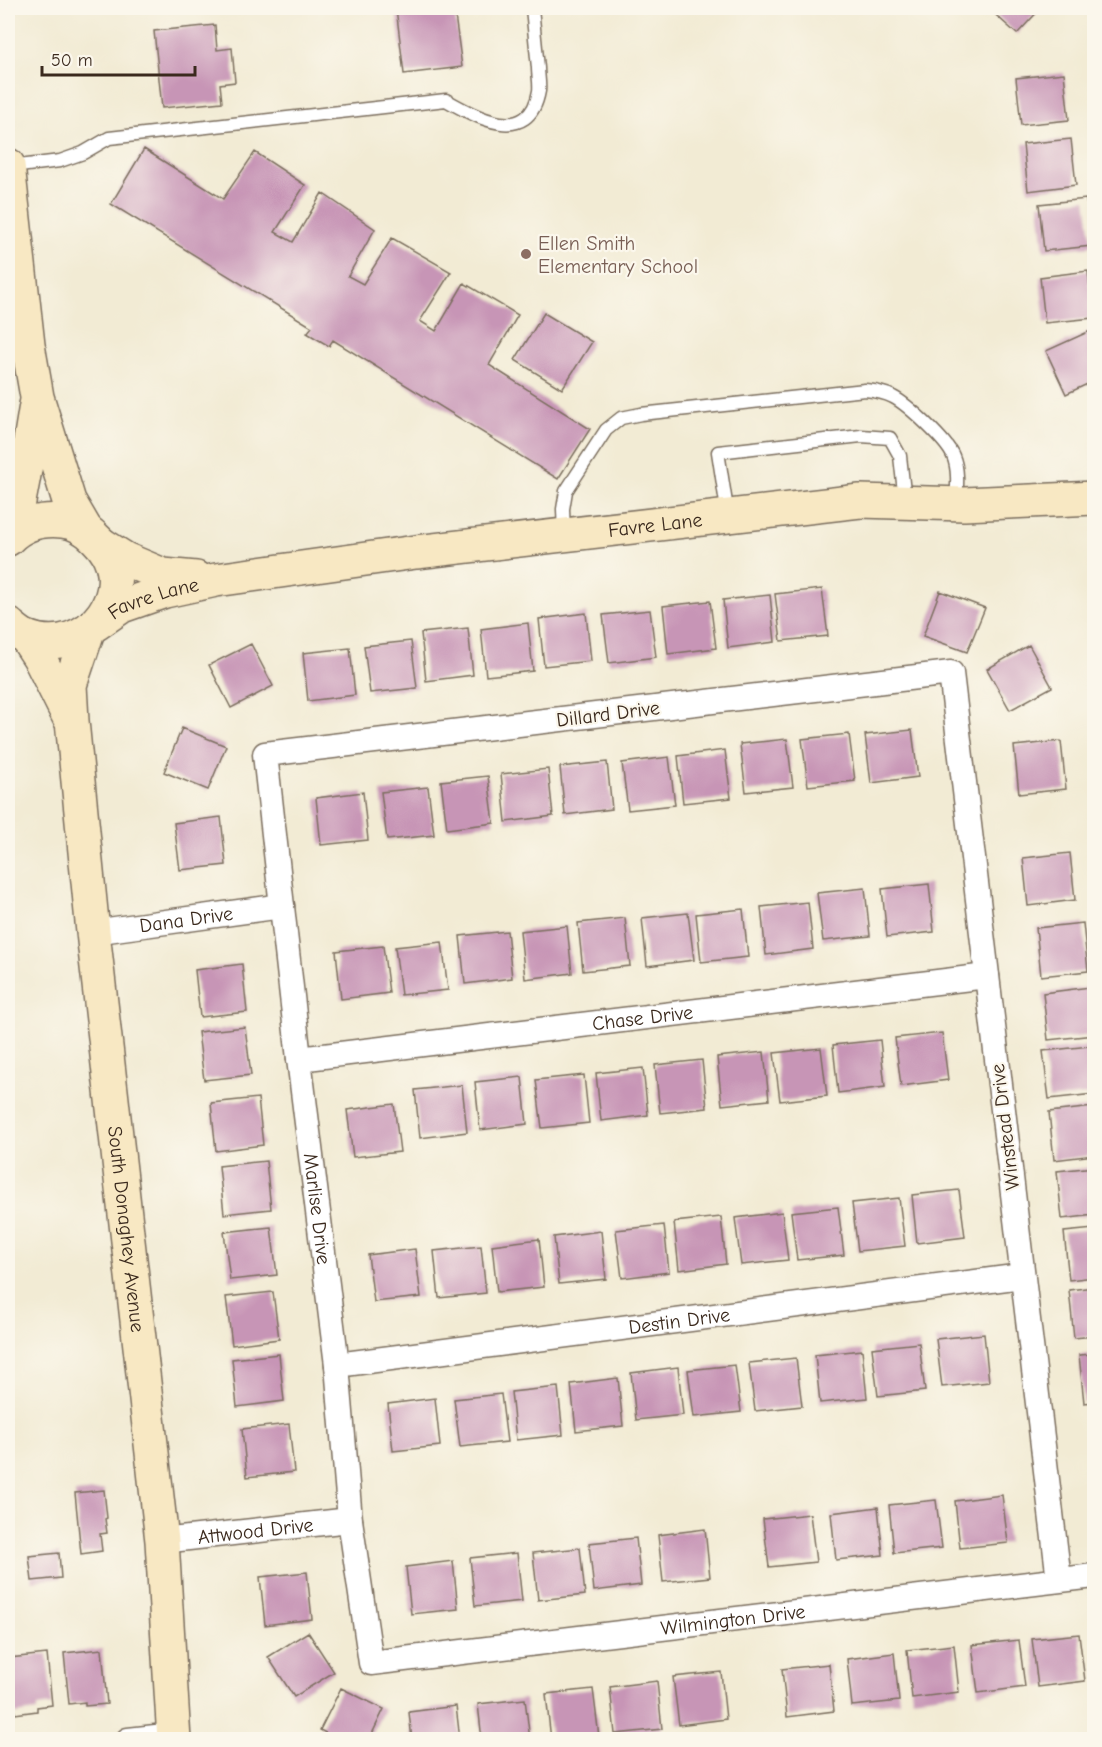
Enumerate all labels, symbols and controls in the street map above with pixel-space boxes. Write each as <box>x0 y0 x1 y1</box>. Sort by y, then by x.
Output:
scale bar <box>42 39 195 77</box>
text: 50 m <box>51 50 93 71</box>
place label: Ellen Smith Elementary School <box>538 232 698 278</box>
marker: Ellen Smith Elementary School <box>519 247 533 261</box>
street label: Favre Lane <box>607 508 703 541</box>
street label: Favre Lane <box>103 573 201 624</box>
street label: Dillard Drive <box>555 696 661 732</box>
street label: Dana Drive <box>138 901 234 937</box>
street label: Chase Drive <box>591 1000 694 1035</box>
street label: Winstead Drive <box>986 1063 1024 1191</box>
street label: South Donaghey Avenue <box>104 1125 150 1334</box>
street label: Marlise Drive <box>299 1152 336 1266</box>
street label: Destin Drive <box>627 1303 731 1339</box>
street label: Attwood Drive <box>196 1513 314 1548</box>
street label: Wilmington Drive <box>659 1599 807 1640</box>

